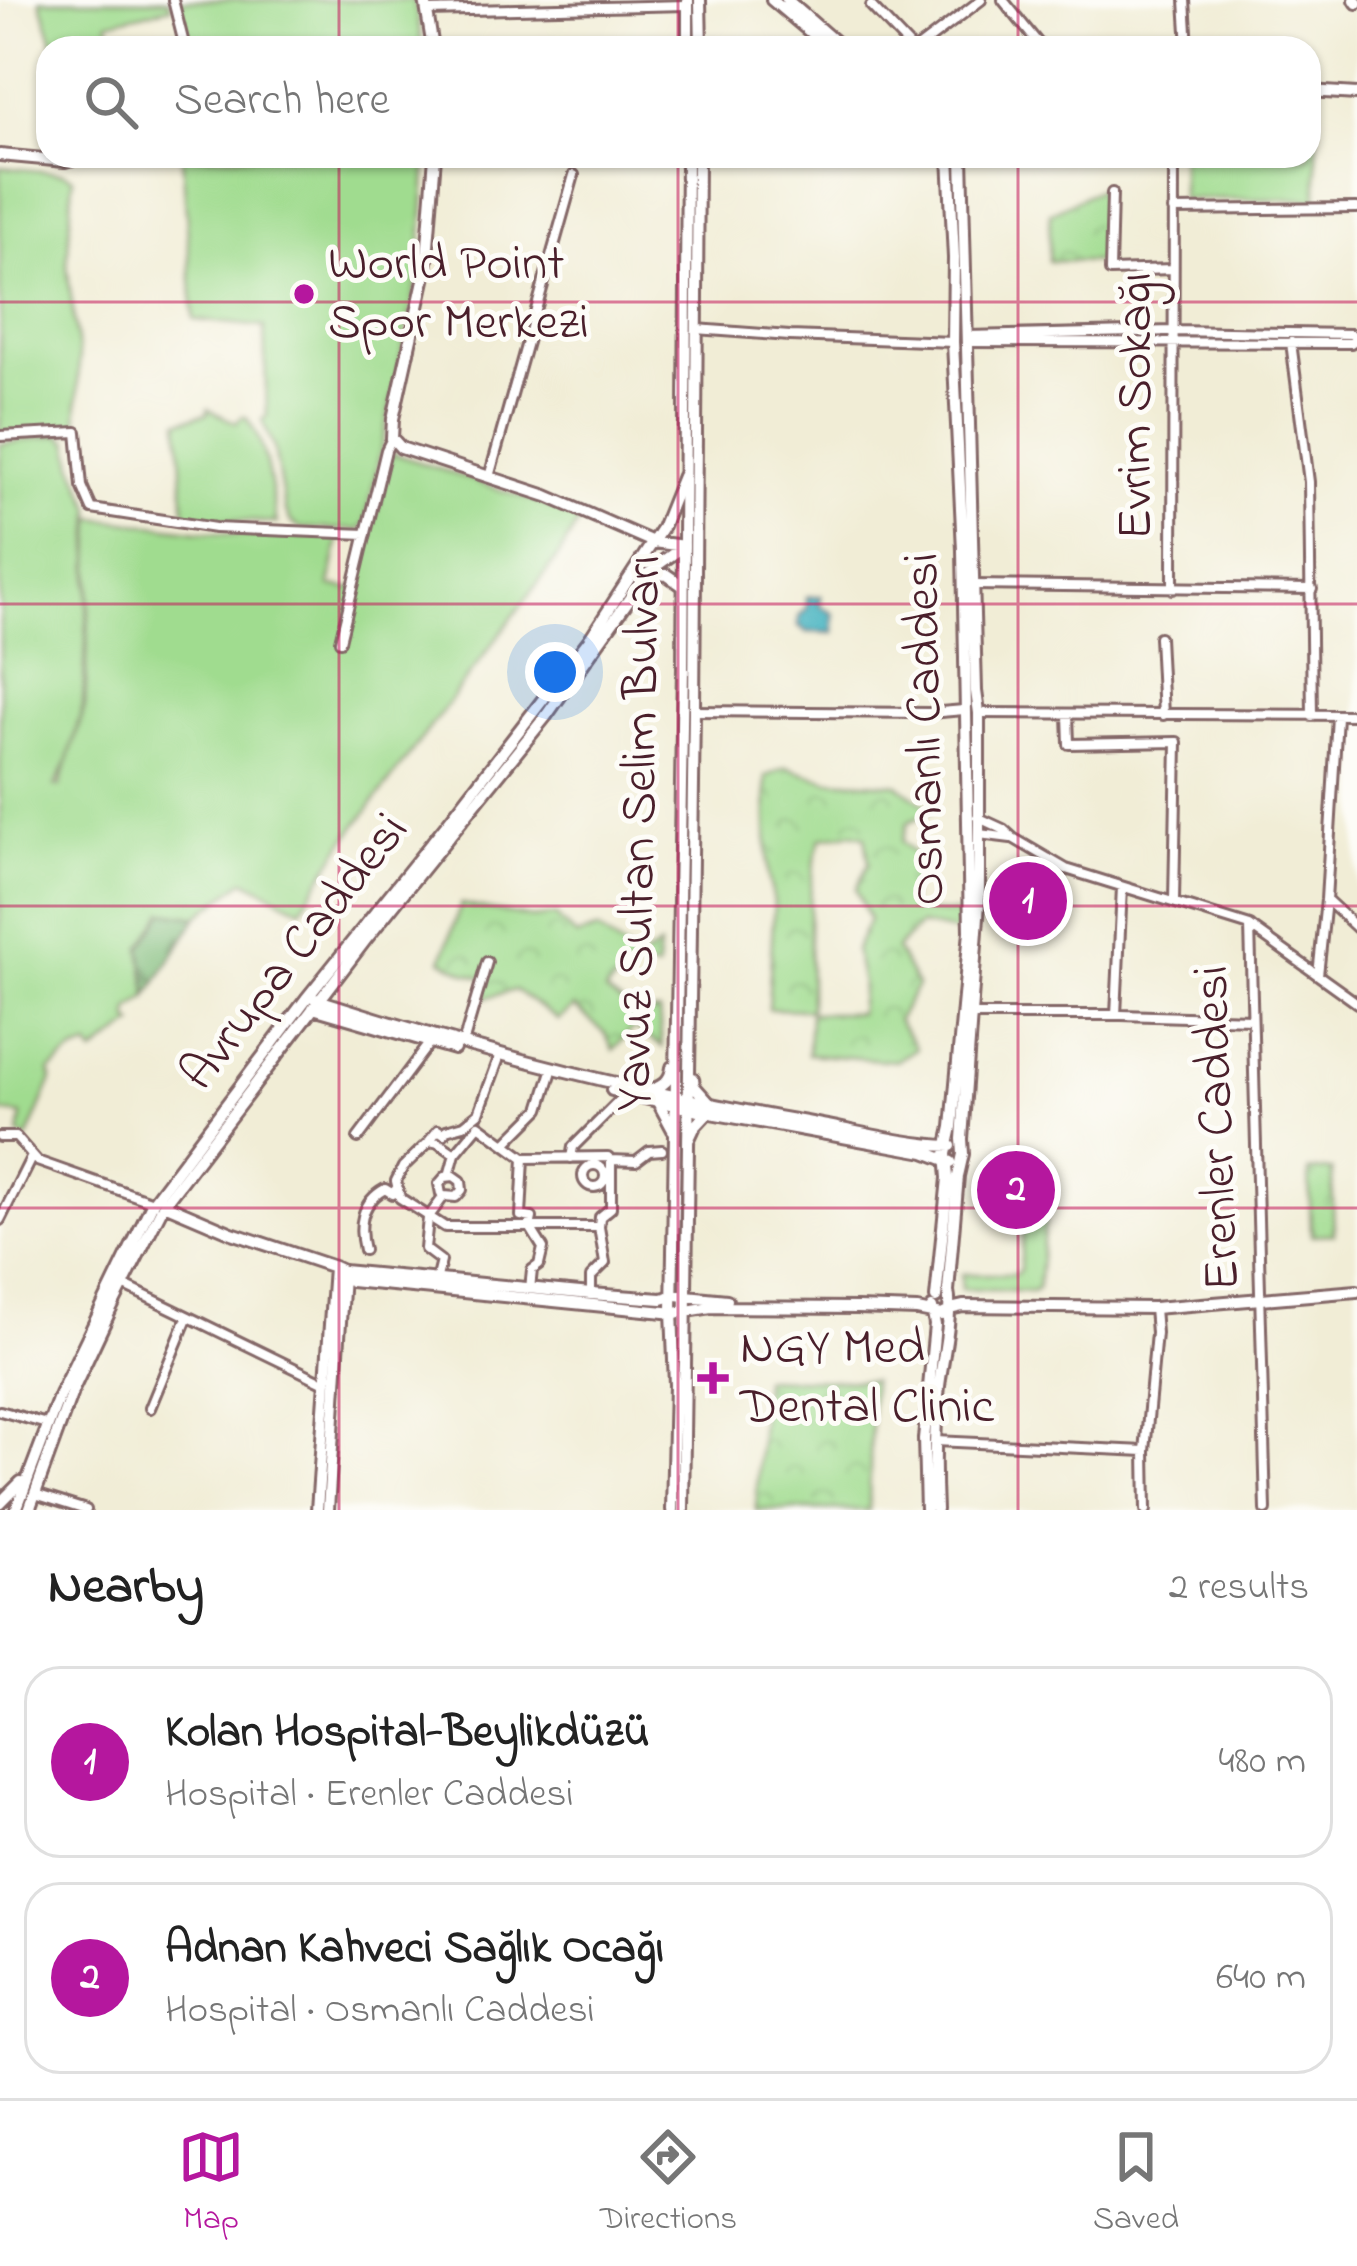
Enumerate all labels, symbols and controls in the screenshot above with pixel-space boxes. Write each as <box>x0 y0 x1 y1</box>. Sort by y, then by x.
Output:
search box <box>36 36 1321 168</box>
icon: search <box>78 69 144 135</box>
text: Search here <box>174 69 390 135</box>
place label: World Point Spor Merkezi <box>328 228 589 362</box>
street label: Evrim Sokağı <box>1100 272 1175 540</box>
marker: World Point Spor Merkezi <box>291 281 317 307</box>
street label: Osmanlı Caddesi <box>886 552 968 906</box>
street label: Yavuz Sultan Selim Bulvarı <box>599 554 683 1112</box>
your location <box>525 642 585 702</box>
street label: Avrupa Caddesi <box>163 798 429 1108</box>
pin: 1 <box>989 856 1067 946</box>
street label: Erenler Caddesi <box>1176 964 1262 1292</box>
pin: 2 <box>977 1145 1055 1235</box>
place label: NGY Med Dental Clinic <box>738 1312 994 1446</box>
marker: NGY Med Dental Clinic <box>697 1362 729 1394</box>
text: Nearby <box>48 1551 204 1626</box>
text: 2 results <box>1169 1560 1309 1617</box>
text: Kolan Hospital-Beylikdüzü <box>165 1701 649 1767</box>
text: 1 <box>84 1734 96 1791</box>
text: 480 m <box>1218 1734 1306 1791</box>
text: Hospital · Erenler Caddesi <box>165 1767 574 1824</box>
text: Adnan Kahveci Sağlık Ocağı <box>165 1917 664 1983</box>
text: 2 <box>80 1950 100 2007</box>
text: 640 m <box>1216 1950 1306 2007</box>
text: Hospital · Osmanlı Caddesi <box>165 1983 595 2040</box>
tab: Map <box>178 2124 244 2244</box>
tab: Directions <box>600 2124 737 2244</box>
tab: Saved <box>1093 2124 1179 2244</box>

